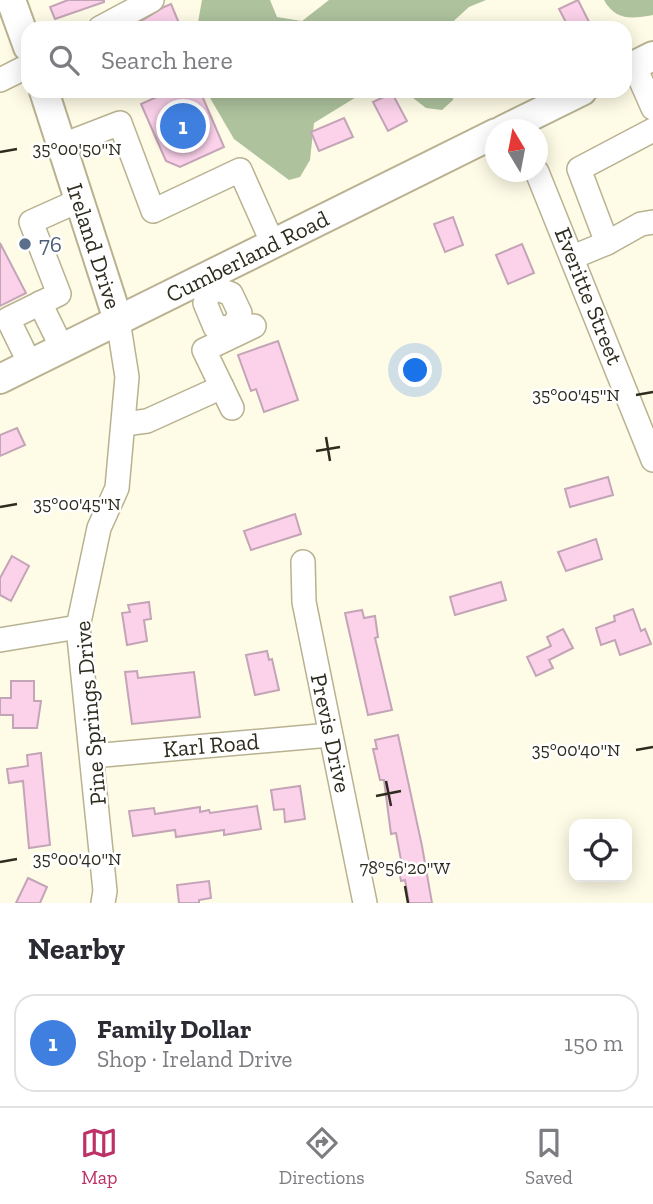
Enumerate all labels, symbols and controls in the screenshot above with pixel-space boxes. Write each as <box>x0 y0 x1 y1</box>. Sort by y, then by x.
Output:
search box <box>21 21 632 98</box>
icon: search <box>45 41 83 79</box>
text: Search here <box>101 44 233 76</box>
pin: 1 <box>160 100 206 152</box>
north arrow <box>485 119 548 182</box>
text: 35°00'50"N <box>33 138 121 160</box>
street label: Ireland Drive <box>61 180 127 312</box>
street label: Cumberland Road <box>161 204 334 308</box>
street label: Everitte Street <box>549 223 629 369</box>
place label: 76 <box>39 230 62 258</box>
marker: 76 <box>17 236 33 252</box>
your location <box>398 353 432 387</box>
text: 35°00'45"N <box>532 384 620 406</box>
text: 35°00'45"N <box>33 493 121 515</box>
street label: Pine Springs Drive <box>68 620 112 806</box>
street label: Previs Drive <box>305 671 357 795</box>
street label: Karl Road <box>162 727 260 763</box>
text: 35°00'40"N <box>532 739 620 761</box>
map controls <box>569 819 632 882</box>
button: locate <box>569 819 632 882</box>
text: 35°00'40"N <box>33 848 121 870</box>
text: 78°56'20"W <box>360 857 450 879</box>
text: Nearby <box>28 931 125 967</box>
text: Family Dollar <box>97 1013 251 1045</box>
text: 1 <box>48 1029 58 1057</box>
text: 150 m <box>564 1029 623 1057</box>
text: Shop · Ireland Drive <box>97 1045 292 1073</box>
tab: Map <box>80 1124 118 1189</box>
tab: Directions <box>279 1124 365 1189</box>
tab: Saved <box>525 1124 573 1189</box>

